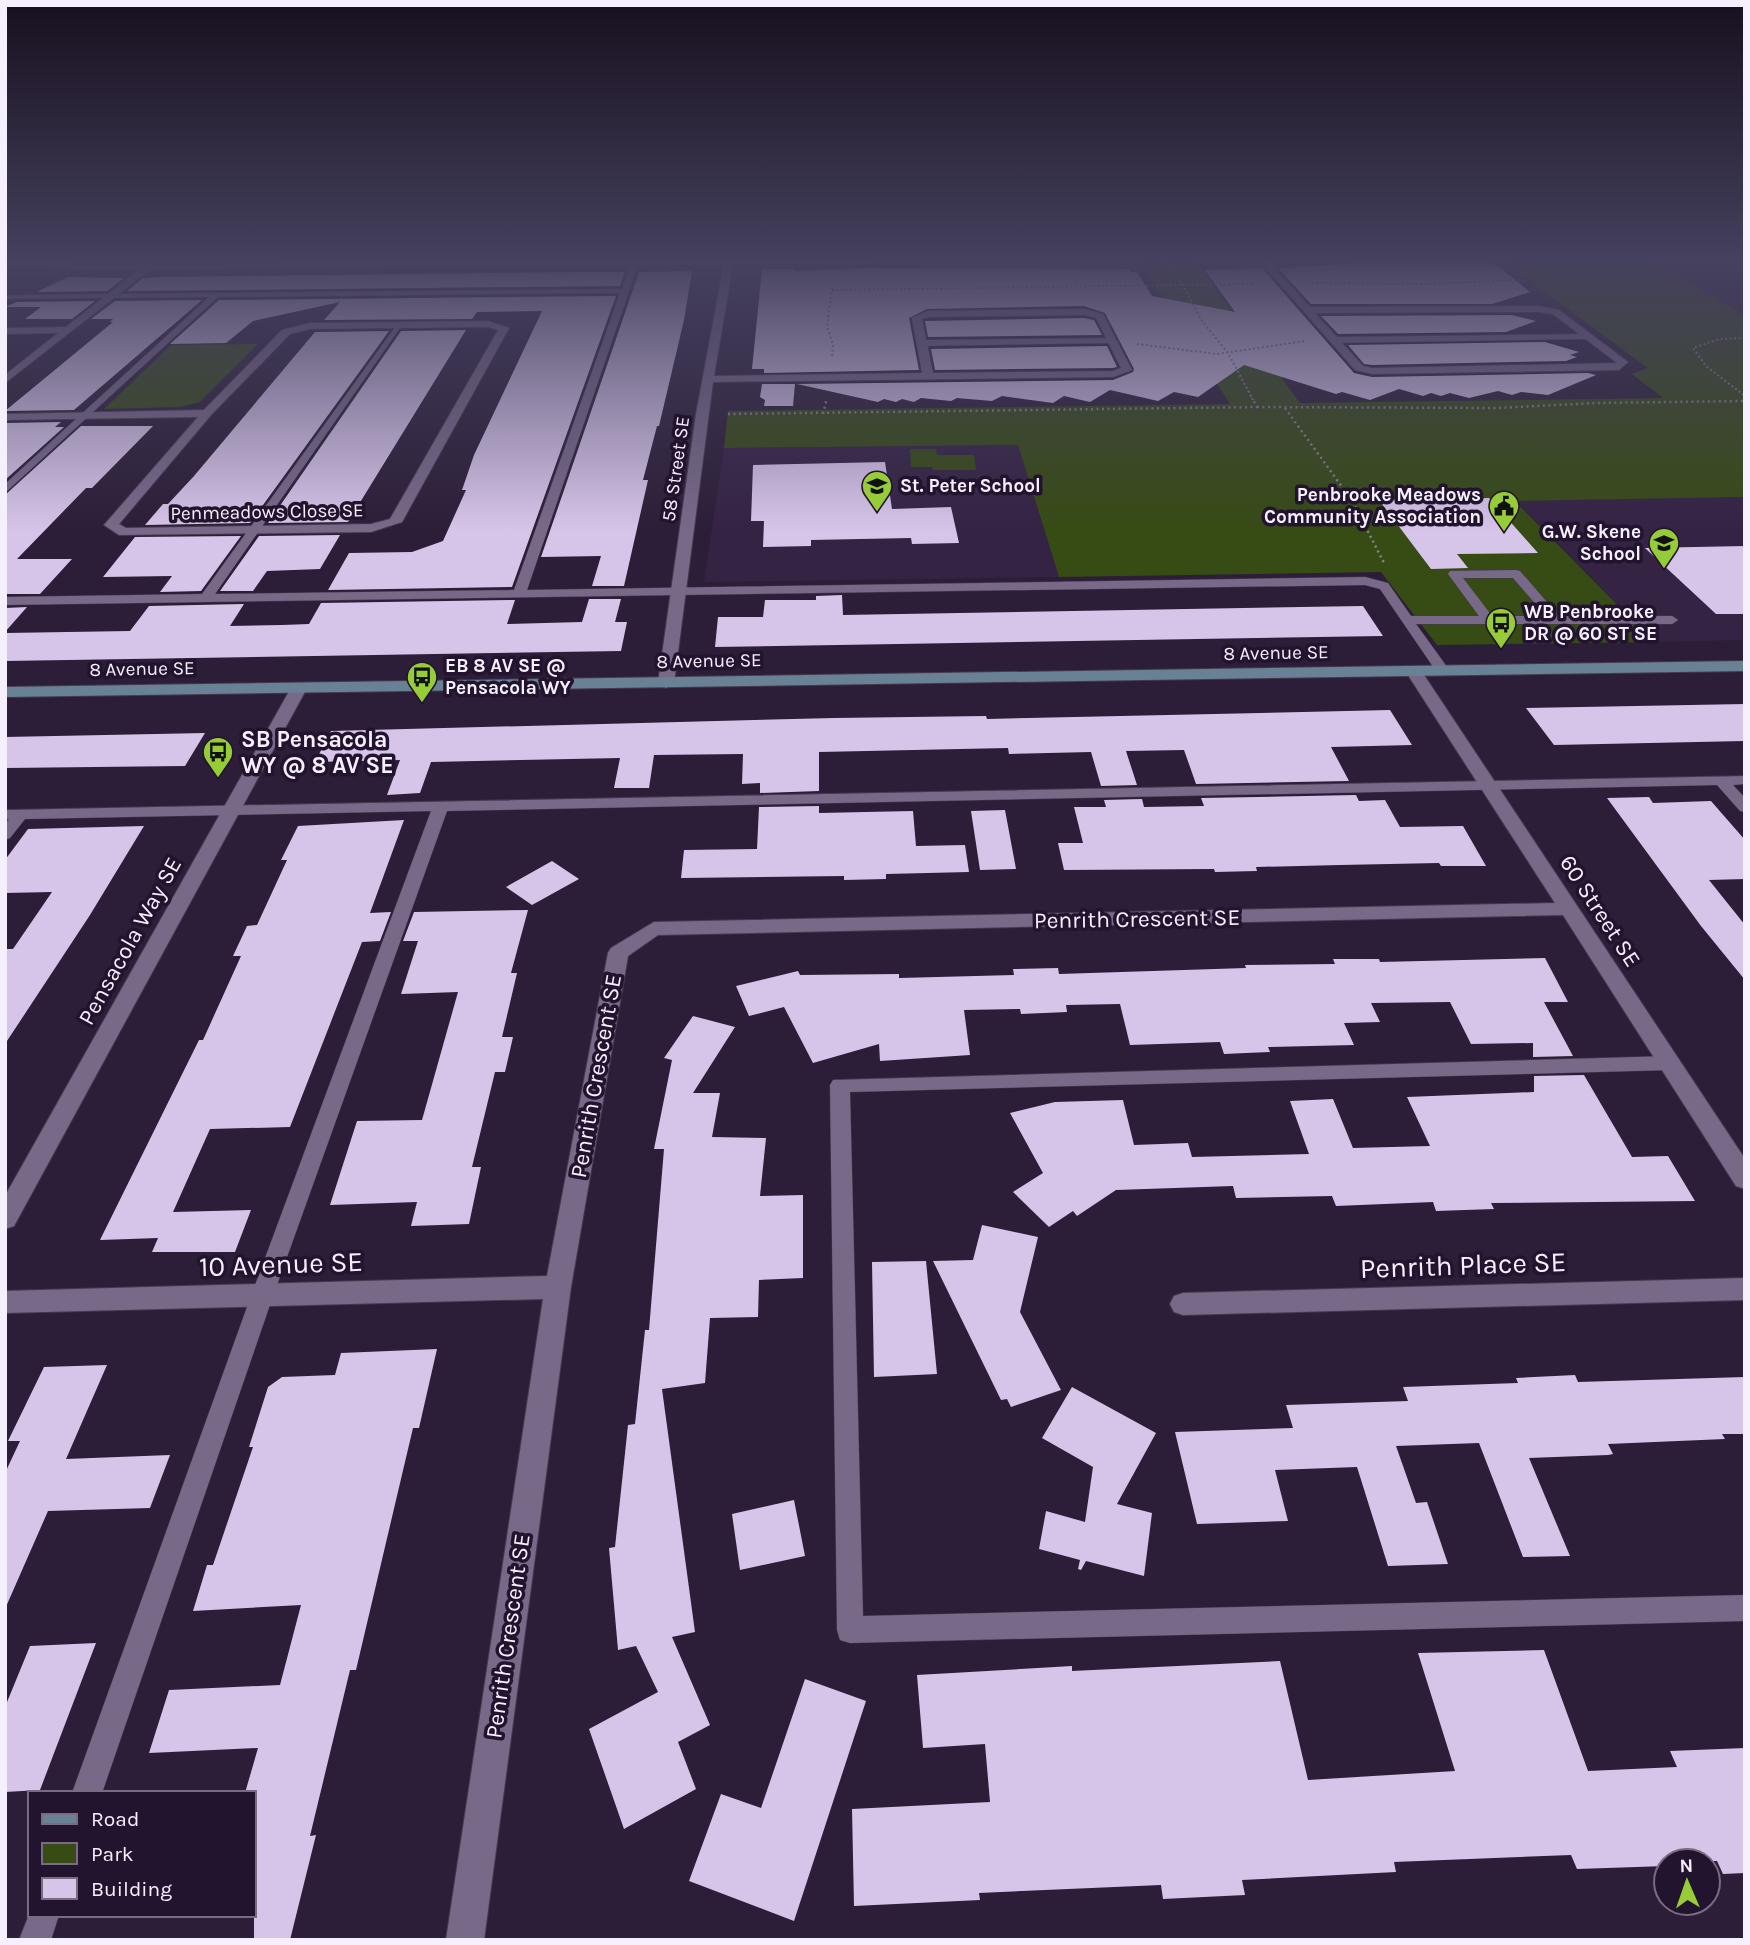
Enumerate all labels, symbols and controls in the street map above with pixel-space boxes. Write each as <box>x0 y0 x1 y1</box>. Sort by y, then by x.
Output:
street label: 58 Street SE <box>658 415 694 523</box>
school or university icon: St. Peter School <box>860 469 894 513</box>
place label: St. Peter School <box>900 475 1041 497</box>
place label: Penbrooke Meadows Community Association <box>1264 484 1481 528</box>
public building icon: Penbrooke Meadows Community Association <box>1487 489 1521 533</box>
street label: Penmeadows Close SE <box>170 499 364 525</box>
place label: G.W. Skene School <box>1542 521 1641 565</box>
school or university icon: G.W. Skene School <box>1647 526 1681 570</box>
place label: WB Penbrooke DR @ 60 ST SE <box>1524 601 1657 645</box>
bus stop icon: WB Penbrooke DR @ 60 ST SE <box>1484 606 1518 650</box>
street label: 8 Avenue SE <box>1223 641 1329 665</box>
street label: 8 Avenue SE <box>656 649 762 673</box>
place label: EB 8 AV SE @ Pensacola WY <box>445 655 571 699</box>
street label: 8 Avenue SE <box>89 657 195 681</box>
bus stop icon: EB 8 AV SE @ Pensacola WY <box>405 660 439 704</box>
place label: SB Pensacola WY @ 8 AV SE <box>241 726 394 779</box>
bus stop icon: SB Pensacola WY @ 8 AV SE <box>201 735 235 779</box>
street label: 60 Street SE <box>1554 850 1646 972</box>
street label: Pensacola Way SE <box>73 852 187 1030</box>
street label: Penrith Crescent SE <box>1034 904 1240 934</box>
street label: Penrith Crescent SE <box>565 972 627 1180</box>
street label: 10 Avenue SE <box>198 1245 364 1283</box>
street label: Penrith Place SE <box>1359 1245 1567 1285</box>
street label: Penrith Crescent SE <box>480 1532 536 1740</box>
legend <box>28 1791 256 1917</box>
text: Road <box>91 1807 139 1831</box>
text: Park <box>91 1842 134 1866</box>
north arrow <box>1652 1847 1722 1917</box>
text: N <box>1679 1855 1694 1877</box>
text: Building <box>91 1877 172 1901</box>

